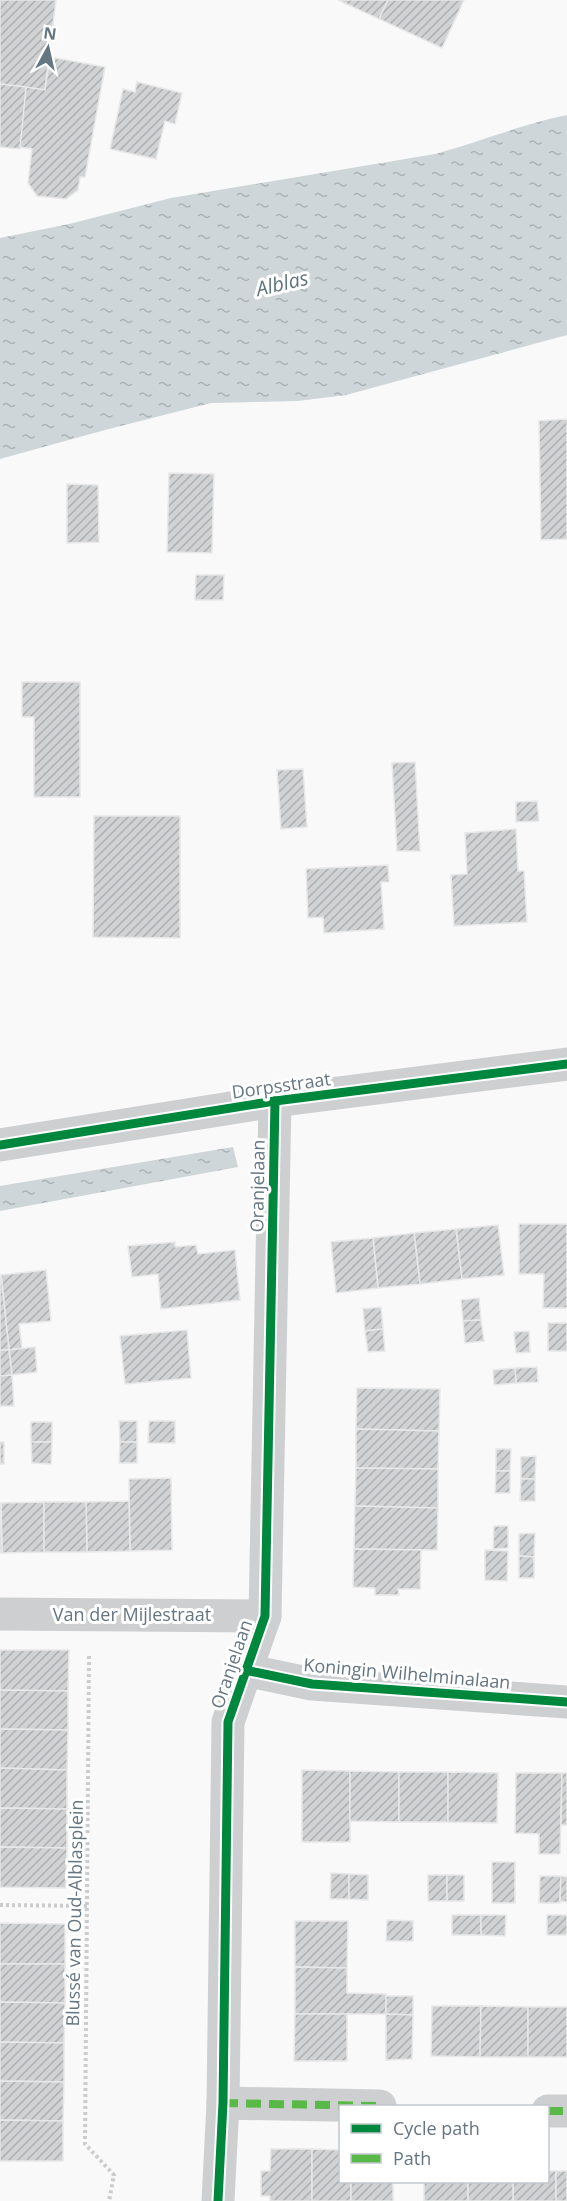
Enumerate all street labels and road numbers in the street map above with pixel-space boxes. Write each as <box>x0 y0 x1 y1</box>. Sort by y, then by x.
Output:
street label: Dorpsstraat <box>230 1066 332 1104</box>
street label: Oranjelaan <box>244 1139 270 1233</box>
street label: Van der Mijlestraat <box>53 1602 211 1626</box>
street label: Oranjelaan <box>205 1616 257 1712</box>
street label: Koningin Wilhelminalaan <box>302 1652 512 1694</box>
street label: Blussé van Oud-Alblasplein <box>60 1799 88 2027</box>

